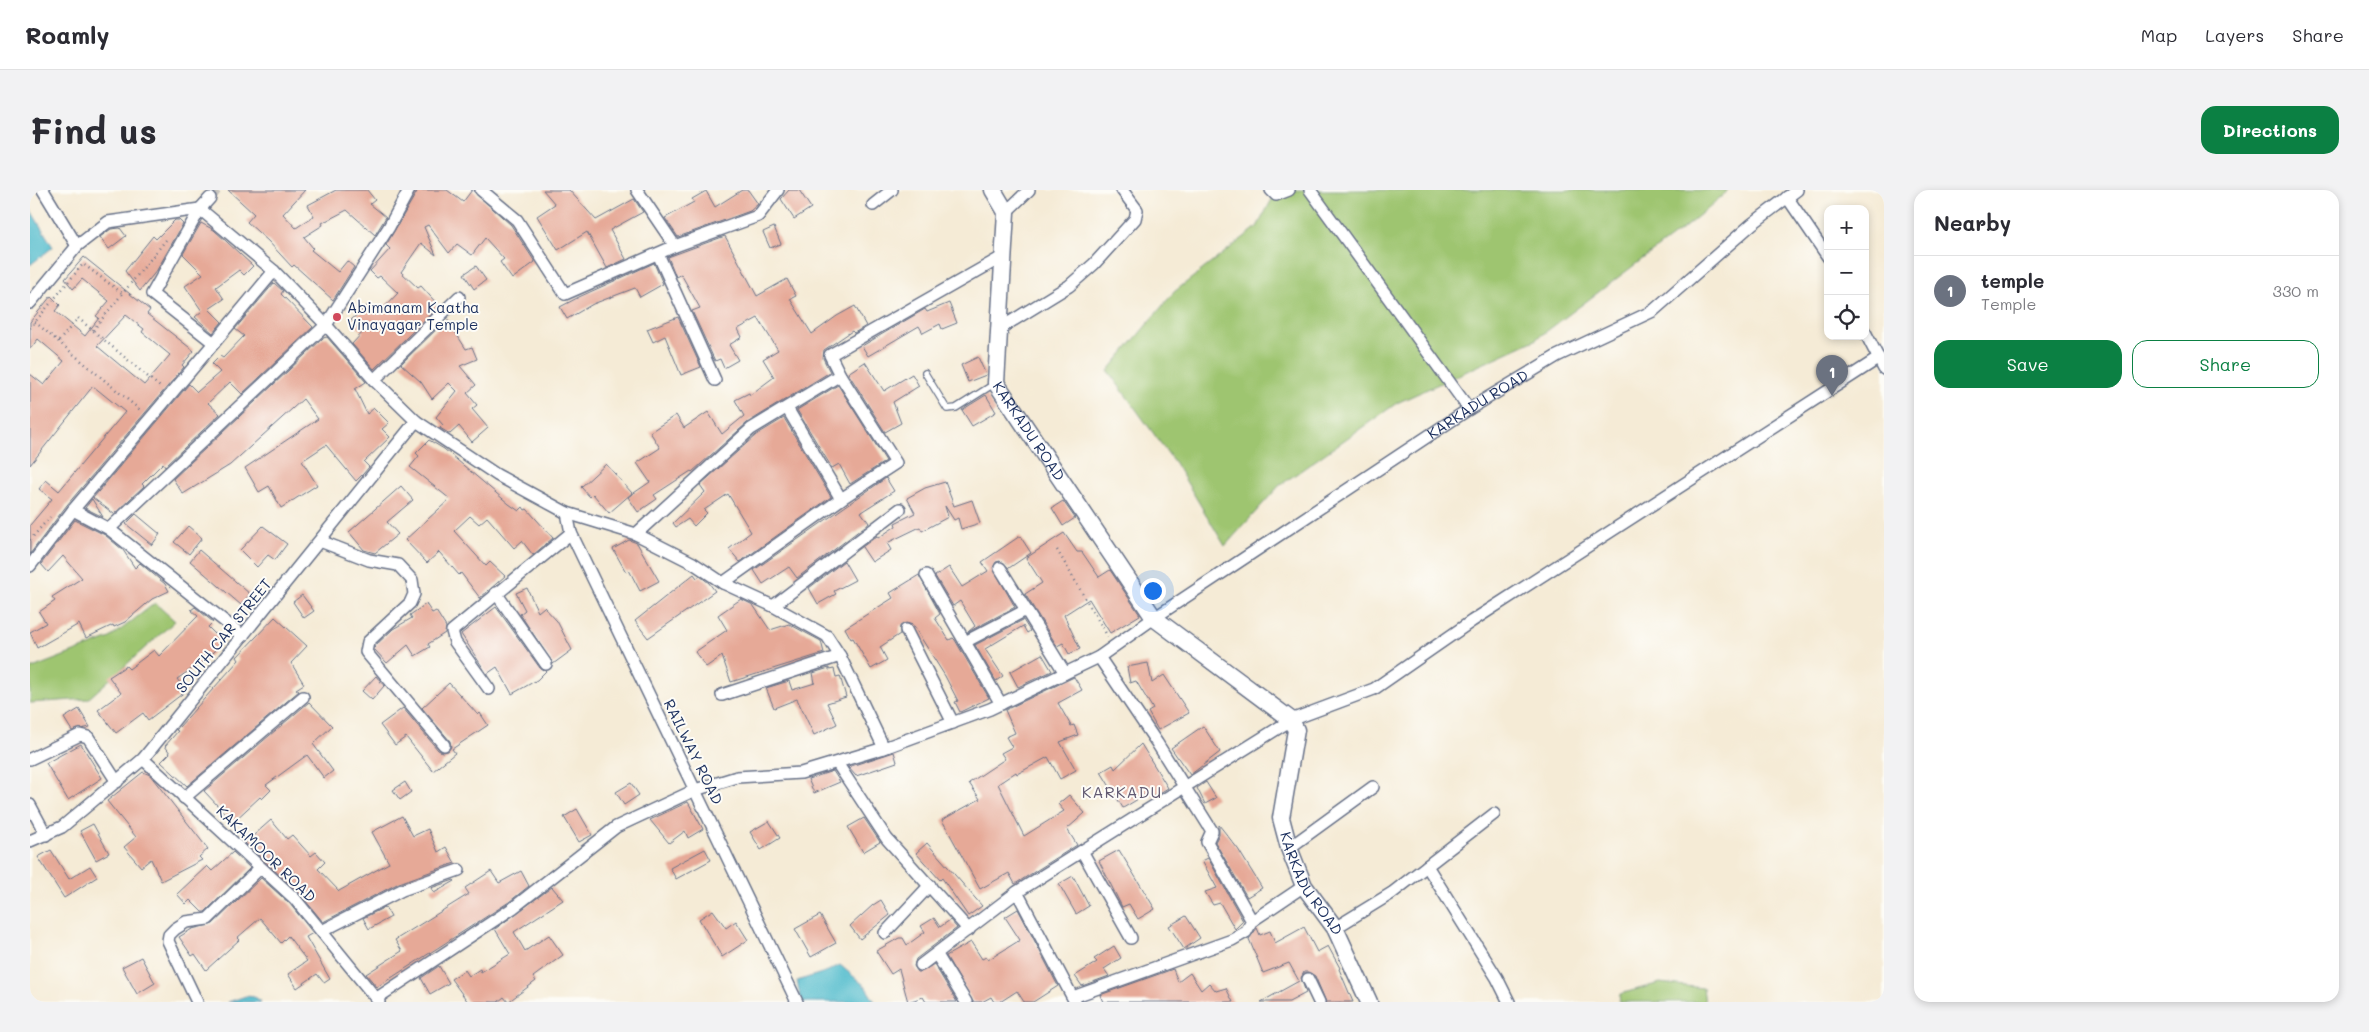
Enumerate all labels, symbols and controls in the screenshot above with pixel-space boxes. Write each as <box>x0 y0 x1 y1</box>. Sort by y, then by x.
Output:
text: Roamly <box>25 19 109 50</box>
text: Map <box>2141 23 2177 47</box>
text: Layers <box>2205 23 2264 47</box>
text: Share <box>2292 23 2344 47</box>
button: Directions <box>2201 106 2339 154</box>
text: Find us <box>30 107 157 153</box>
map controls <box>1824 205 1869 340</box>
button: + <box>1824 205 1869 250</box>
text: Nearby <box>1934 209 2011 236</box>
button: − <box>1824 250 1869 295</box>
text: temple <box>1981 268 2044 293</box>
text: 1 <box>1946 280 1954 301</box>
text: 330 m <box>2273 280 2319 301</box>
text: Temple <box>1981 293 2036 314</box>
button: locate <box>1824 295 1869 340</box>
place label: Abimanam Kaatha Vinayagar Temple <box>347 297 479 334</box>
marker: Abimanam Kaatha Vinayagar Temple <box>331 311 343 323</box>
button: Save <box>1934 340 2122 388</box>
button: Share <box>2132 340 2319 388</box>
pin: 1 <box>1816 355 1848 396</box>
street label: KARKADU ROAD <box>1423 365 1532 443</box>
street label: KARKADU ROAD <box>989 377 1070 484</box>
street label: SOUTH CAR STREET <box>171 574 276 697</box>
your location <box>1140 578 1166 604</box>
street label: RAILWAY ROAD <box>660 696 728 808</box>
district label: KARKADU <box>1082 781 1162 802</box>
street label: KAKAMOOR ROAD <box>213 800 321 906</box>
street label: KARKADU ROAD <box>1276 829 1348 938</box>

